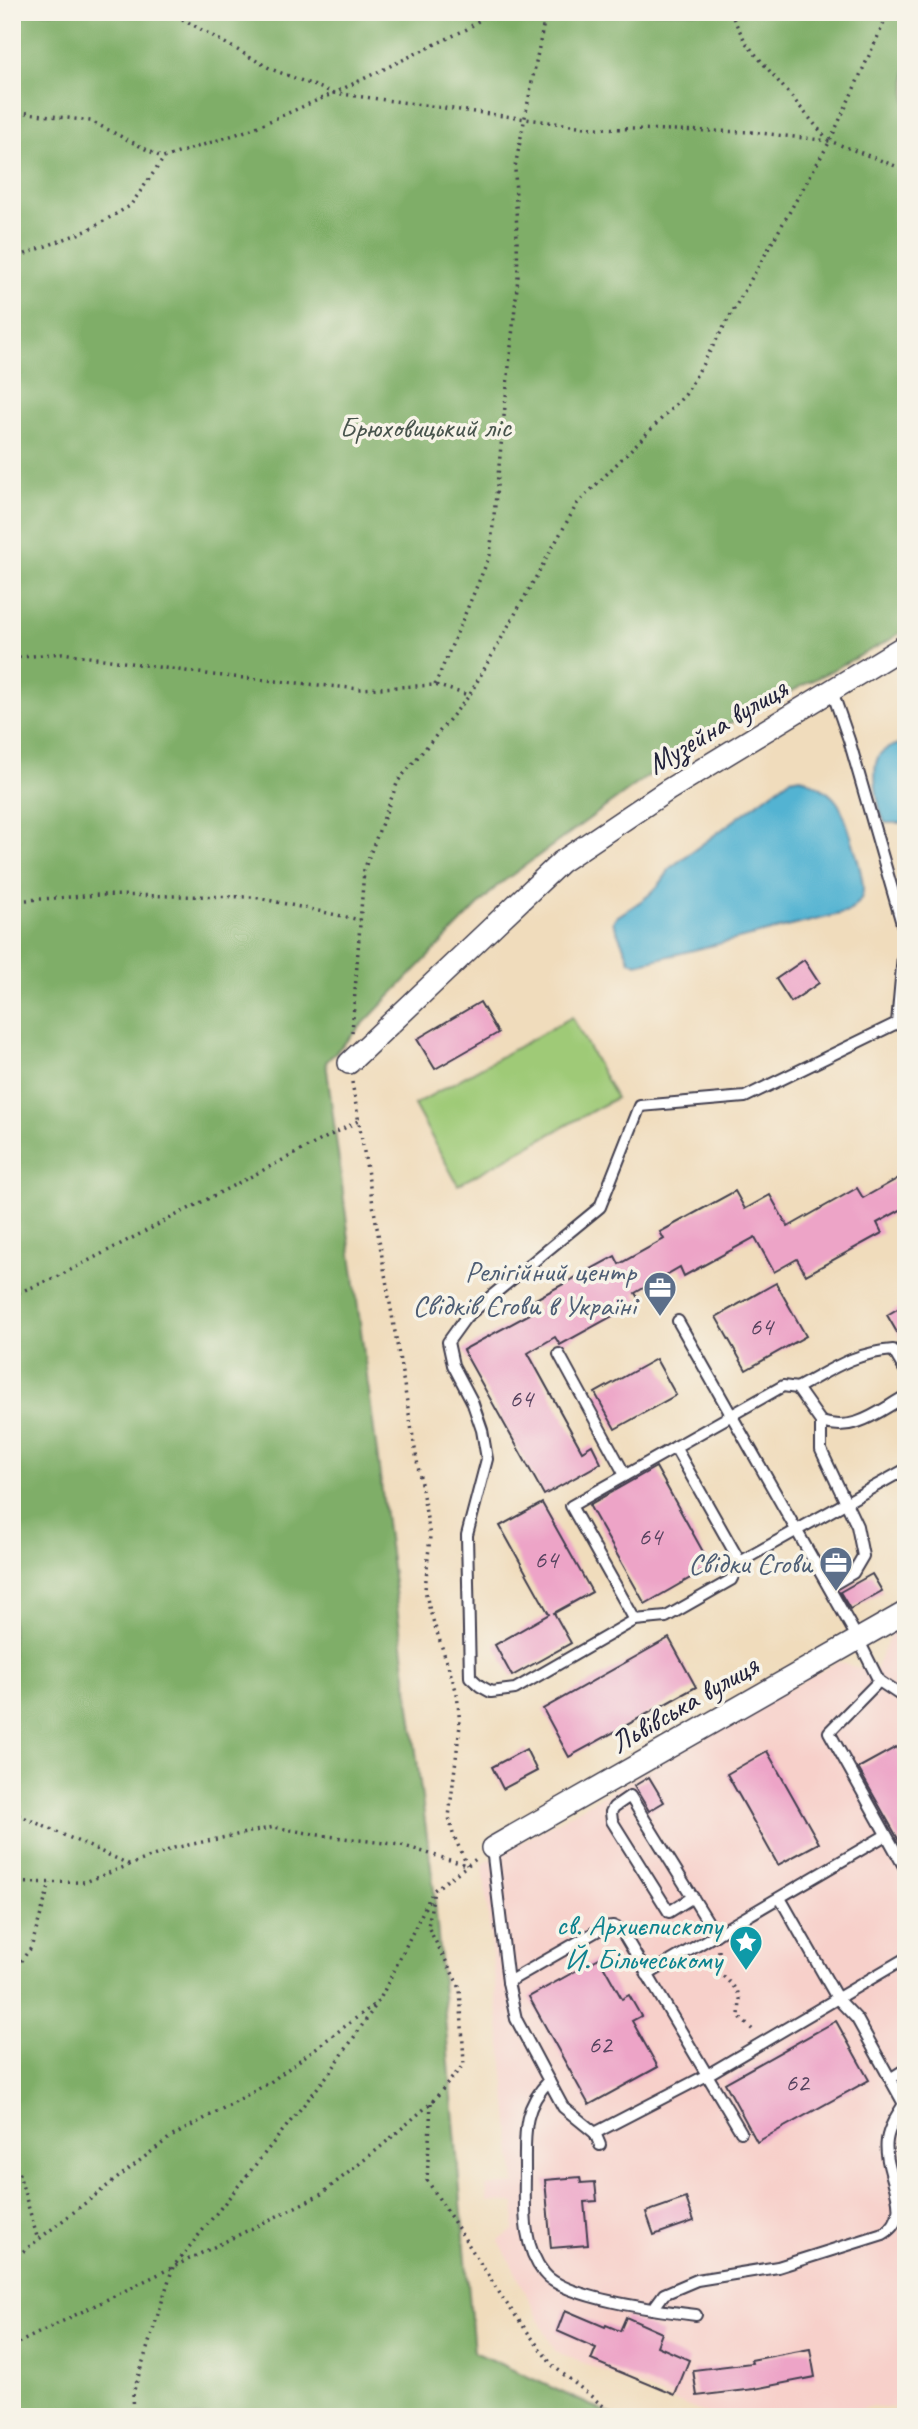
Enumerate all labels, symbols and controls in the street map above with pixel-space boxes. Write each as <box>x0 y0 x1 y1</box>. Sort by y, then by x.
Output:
park label: Брюховицький ліс <box>339 408 512 446</box>
street label: Музейна вулиця <box>640 669 795 783</box>
place label: Релігійний центр Свідків Єгови в Україні <box>413 1252 639 1324</box>
office icon: Релігійний центр Свідків Єгови в Україні <box>641 1269 679 1318</box>
house number: 64 <box>749 1310 775 1343</box>
house number: 64 <box>509 1382 535 1415</box>
house number: 64 <box>638 1520 664 1553</box>
house number: 64 <box>534 1543 560 1576</box>
place label: Свідки Єгови <box>688 1544 814 1582</box>
office icon: Свідки Єгови <box>817 1544 855 1593</box>
street label: Львівська вулиця <box>603 1646 766 1762</box>
place label: св. Архиєпископу Й. Більчеському <box>556 1906 725 1978</box>
place icon: св. Архиєпископу Й. Більчеському <box>727 1923 765 1972</box>
house number: 62 <box>588 2028 614 2061</box>
house number: 62 <box>785 2066 811 2099</box>

